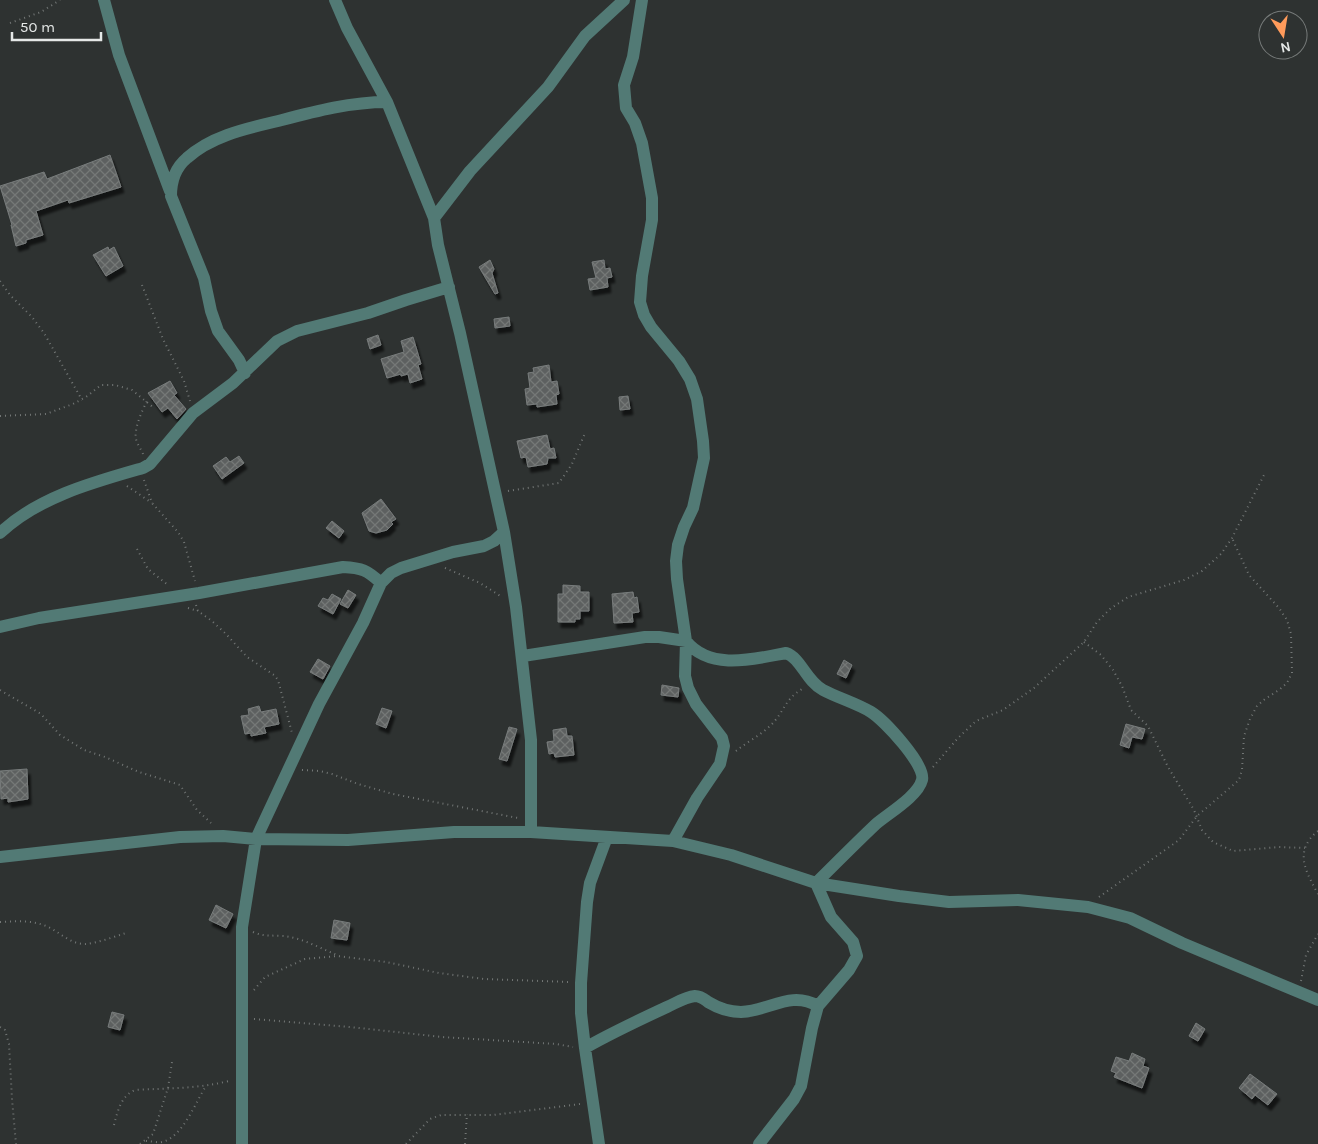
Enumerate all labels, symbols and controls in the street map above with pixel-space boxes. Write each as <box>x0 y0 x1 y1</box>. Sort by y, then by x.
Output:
scale bar <box>12 10 101 42</box>
north arrow <box>1258 10 1308 60</box>
text: 50 m <box>20 18 55 36</box>
text: N <box>1279 38 1292 57</box>

